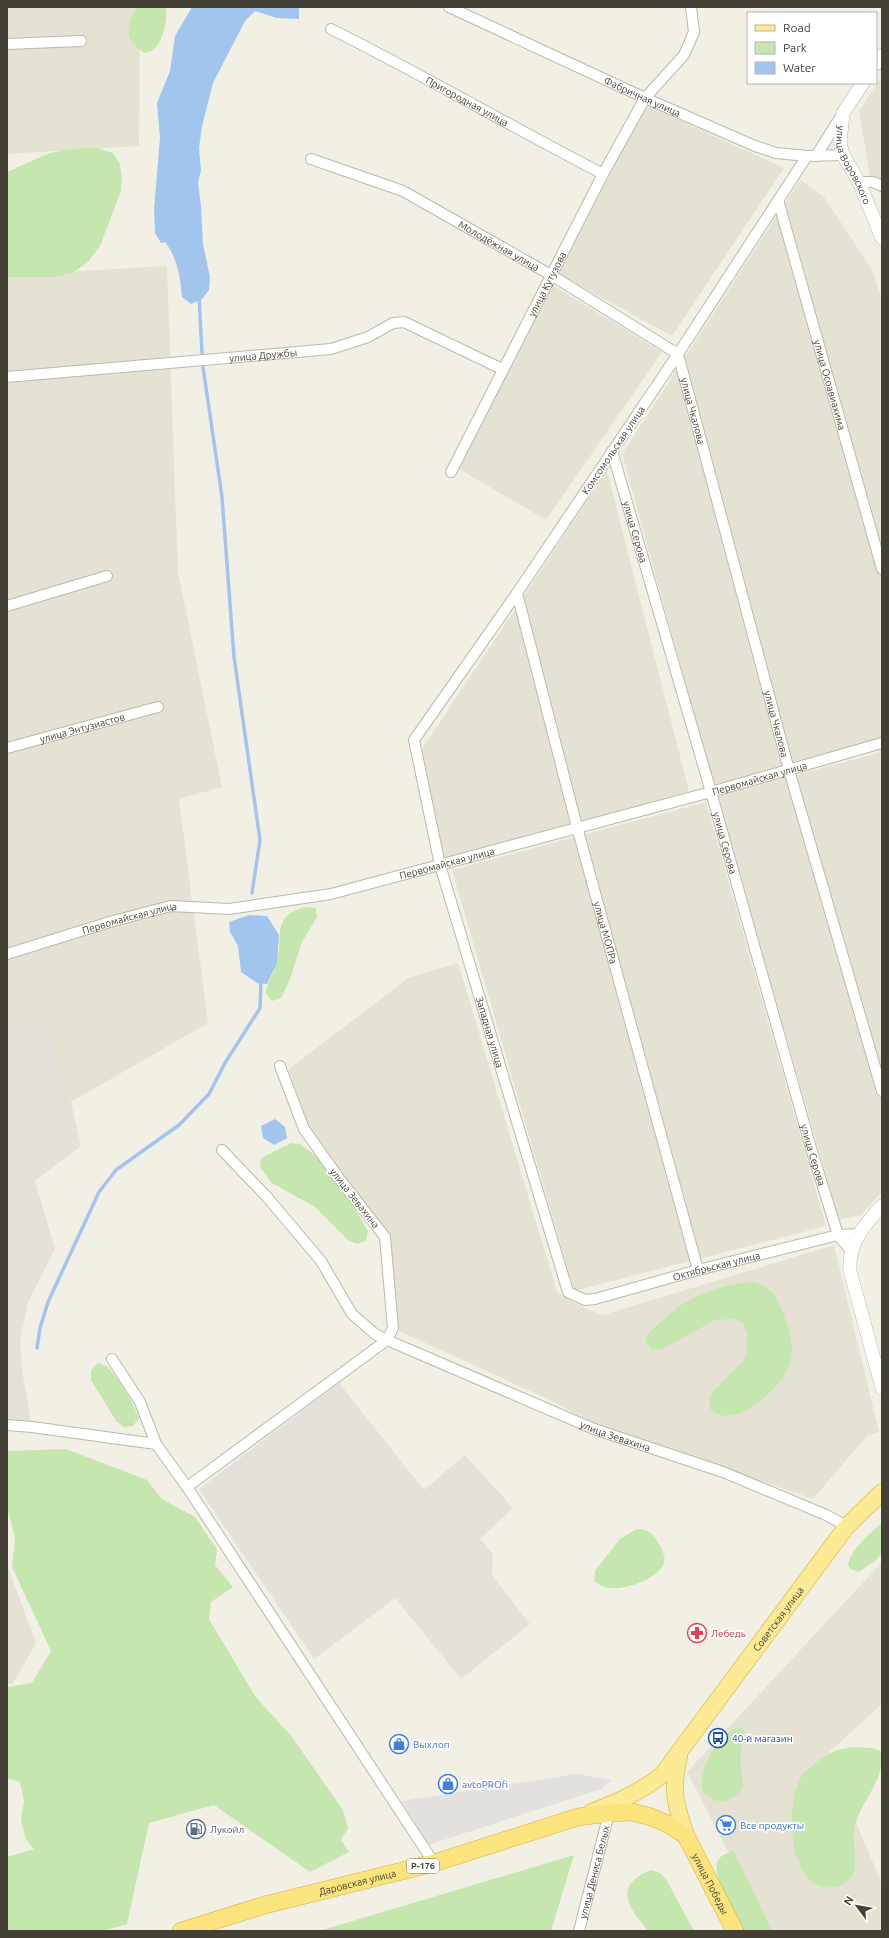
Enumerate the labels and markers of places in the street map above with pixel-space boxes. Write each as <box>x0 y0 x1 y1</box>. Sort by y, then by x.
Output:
pharmacy icon: Лебедь <box>686 1622 708 1644</box>
place label: Лебедь <box>711 1628 746 1639</box>
bus stop icon: 40-й магазин <box>707 1727 729 1749</box>
shop icon: Выхлоп <box>388 1733 410 1755</box>
place label: 40-й магазин <box>732 1733 793 1744</box>
place label: Выхлоп <box>413 1739 449 1750</box>
shop icon: avtoPROfi <box>437 1773 459 1795</box>
place label: avtoPROfi <box>462 1779 508 1790</box>
supermarket icon: Все продукты <box>715 1814 737 1836</box>
fuel station icon: Лукойл <box>185 1818 207 1840</box>
place label: Все продукты <box>740 1820 804 1831</box>
place label: Лукойл <box>210 1824 244 1835</box>

